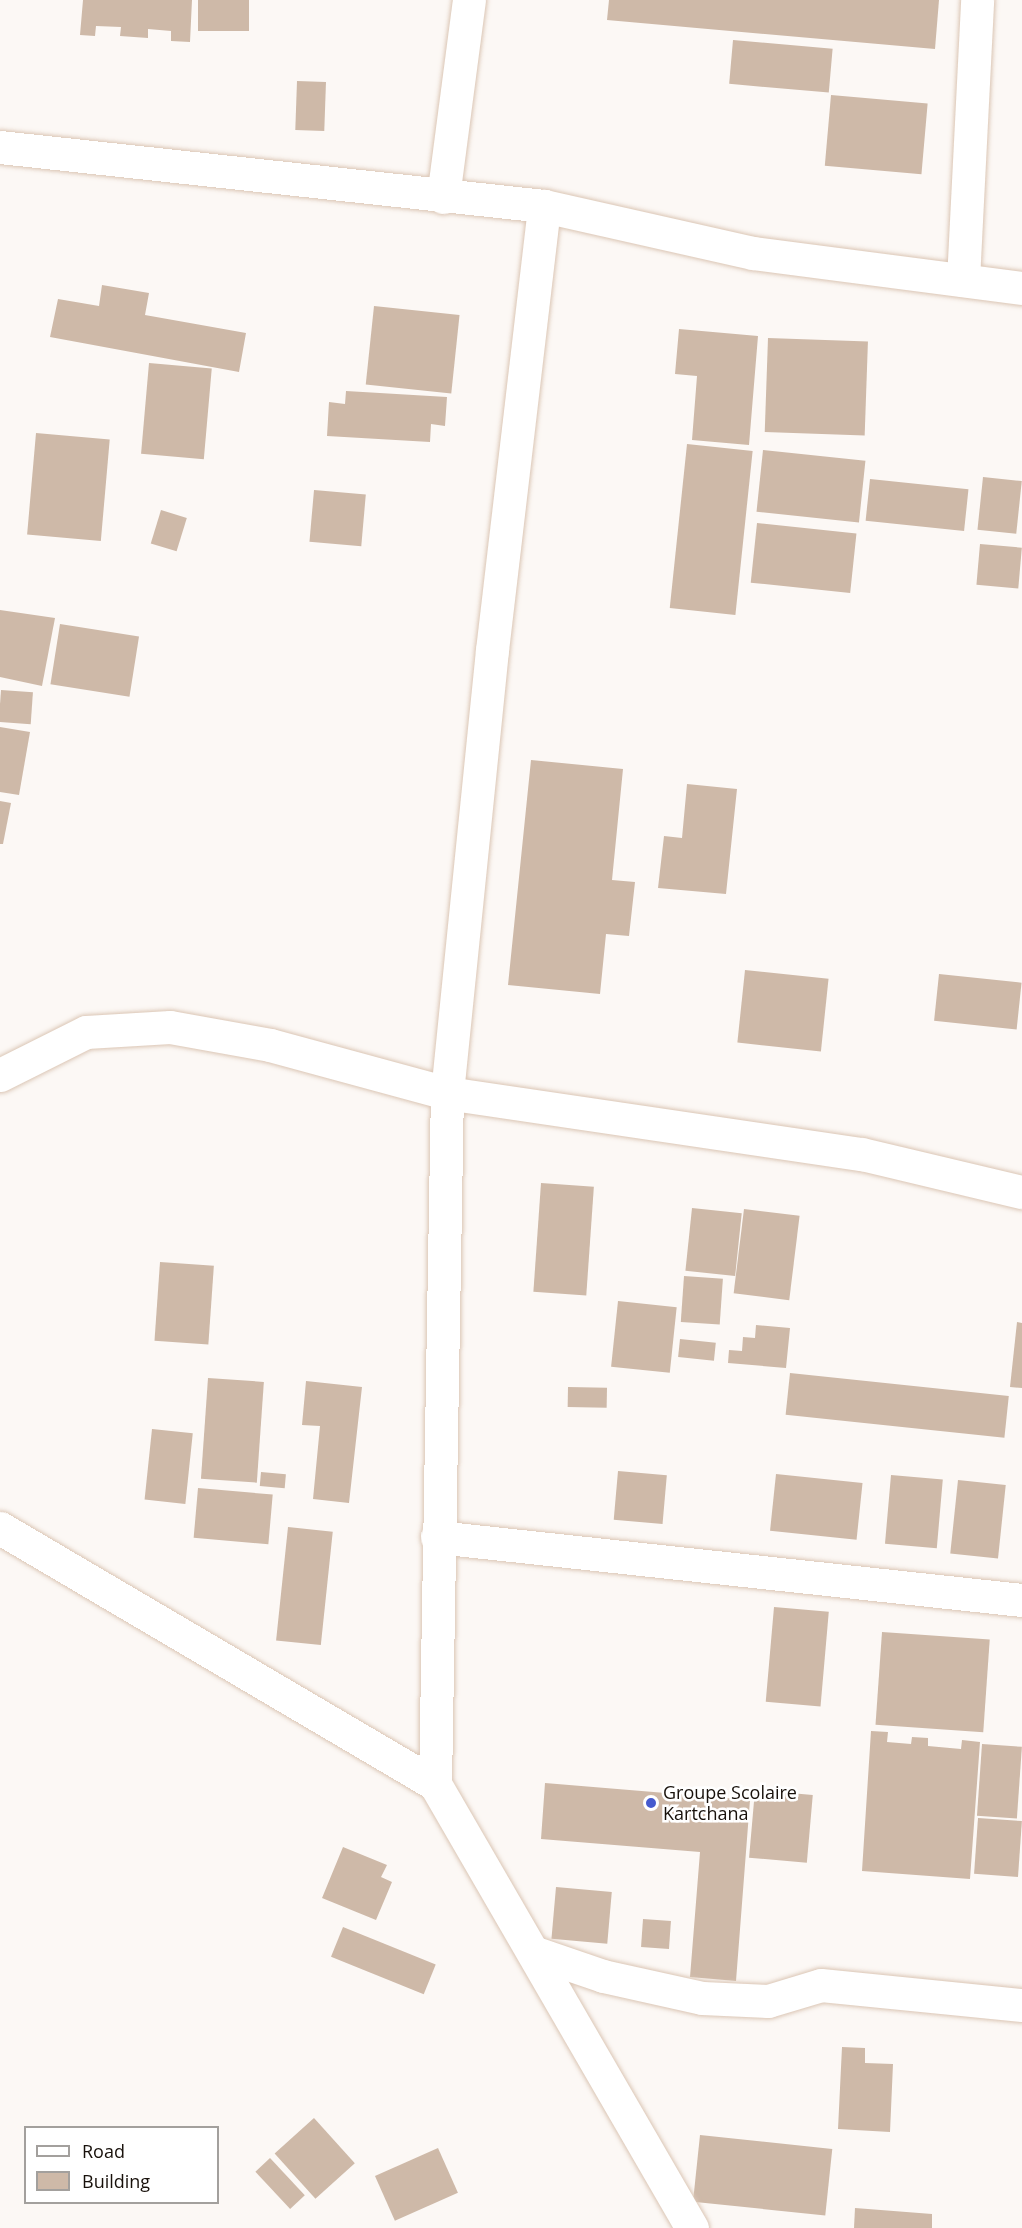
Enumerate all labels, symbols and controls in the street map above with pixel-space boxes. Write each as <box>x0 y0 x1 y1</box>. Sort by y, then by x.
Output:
place label: Groupe Scolaire Kartchana <box>663 1782 797 1824</box>
marker: Groupe Scolaire Kartchana <box>644 1796 658 1810</box>
legend <box>24 2126 219 2204</box>
text: Road <box>82 2139 125 2163</box>
text: Building <box>82 2169 150 2193</box>

